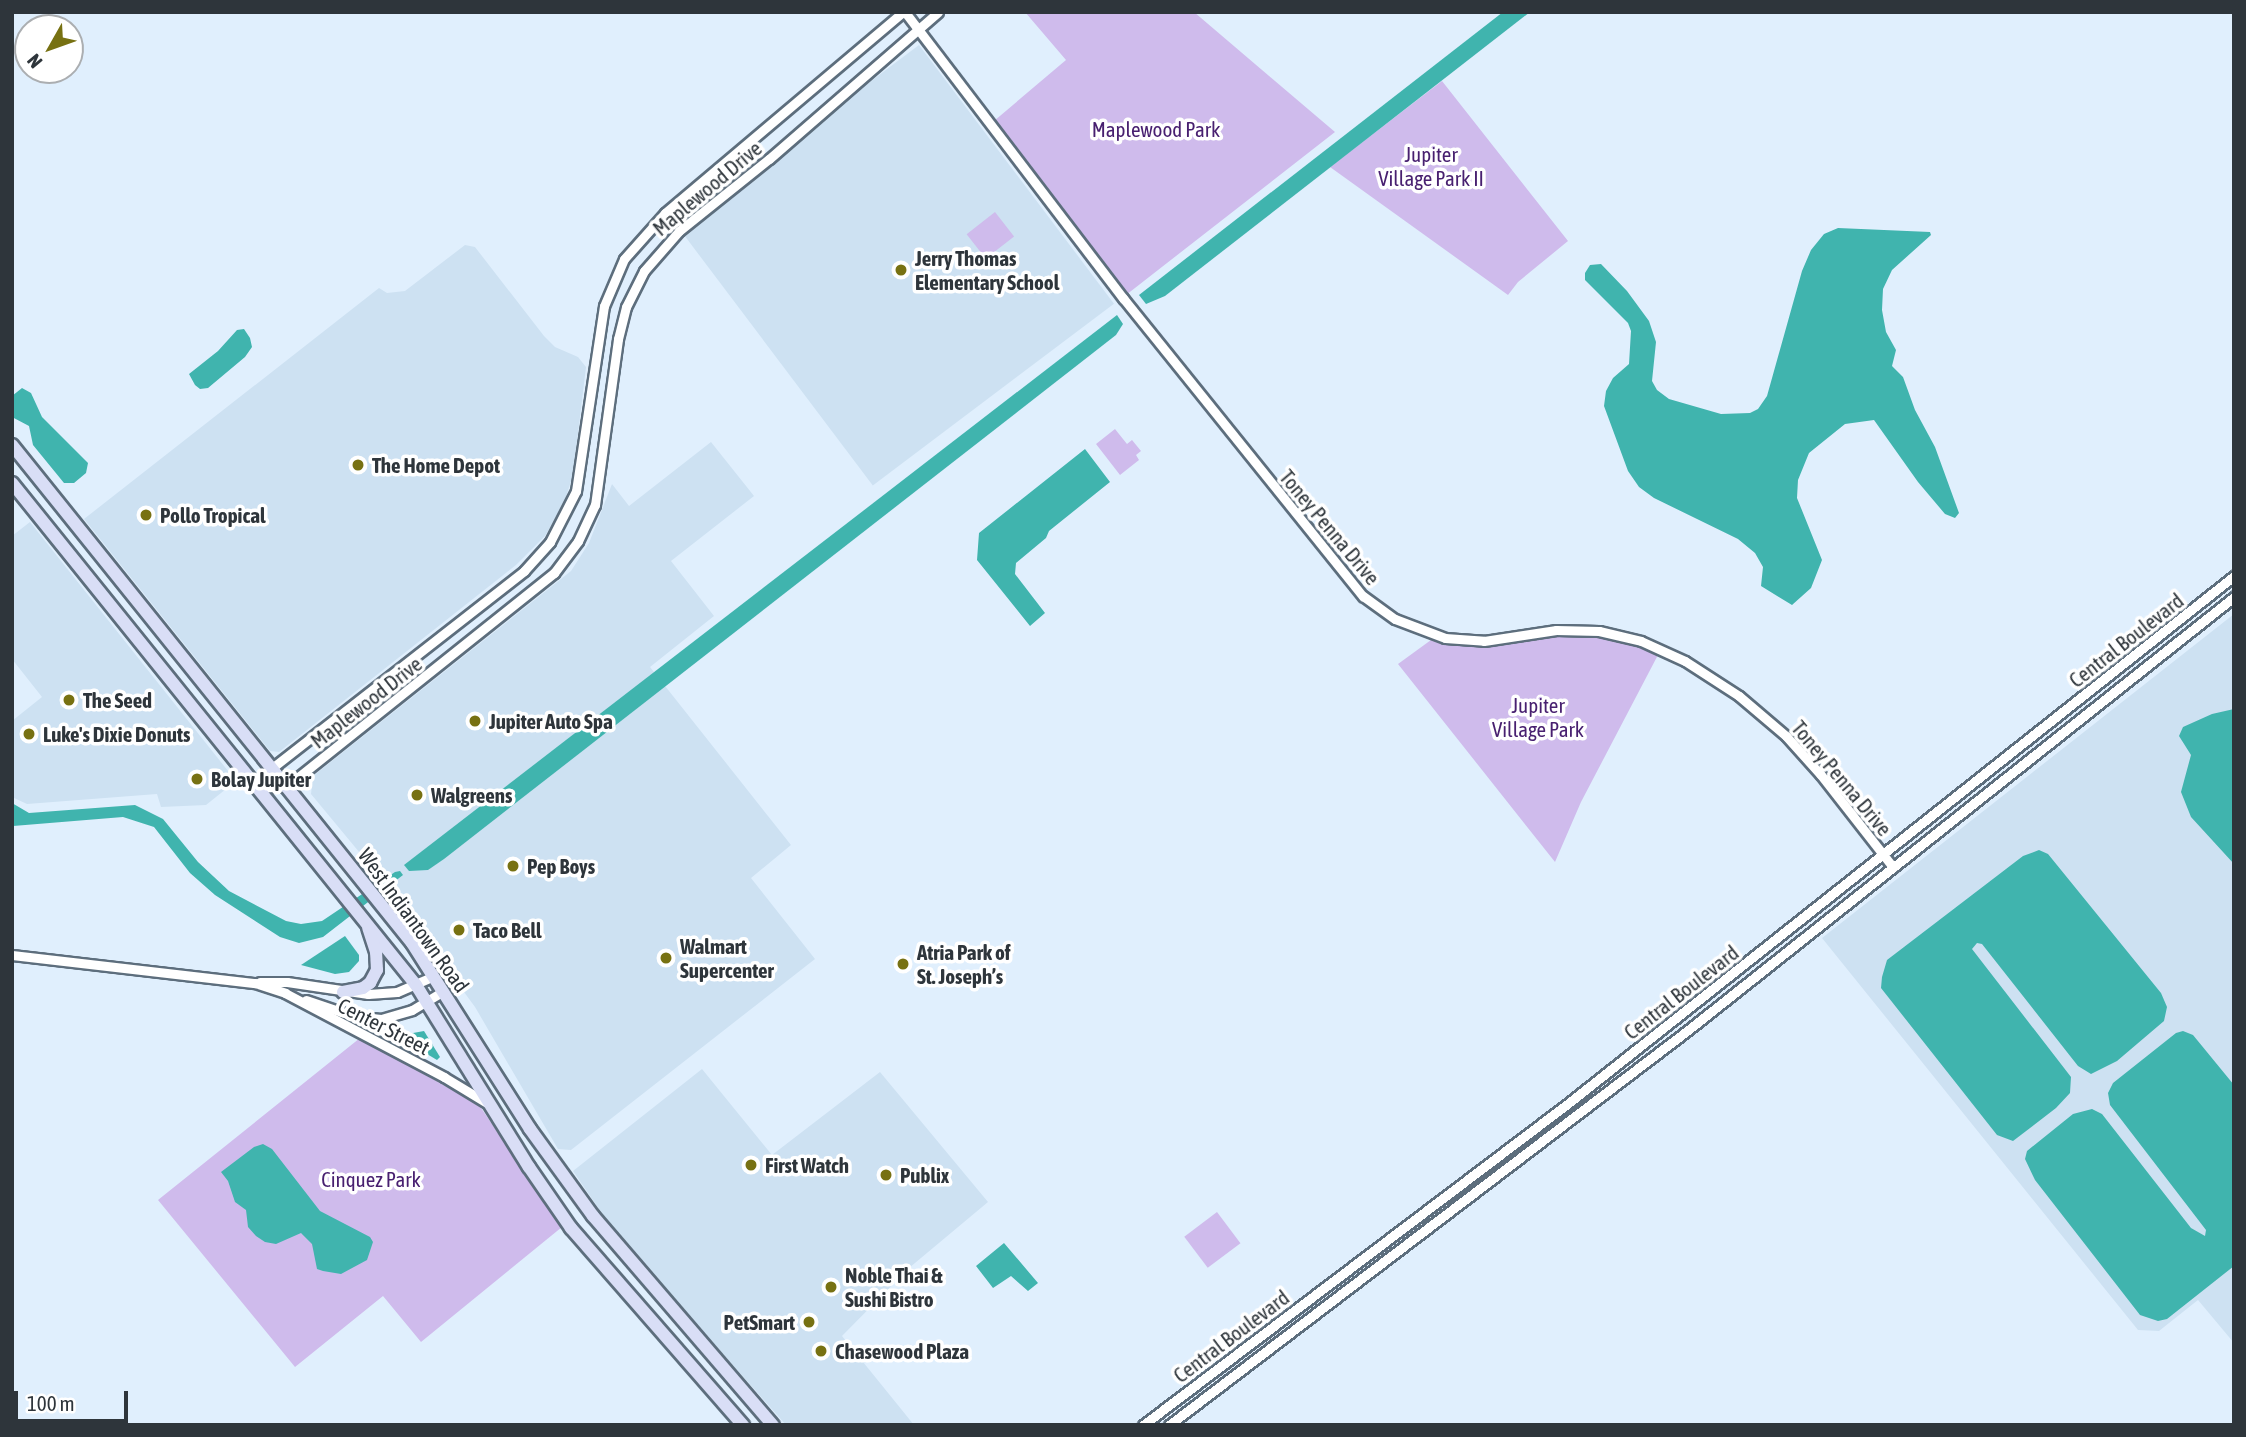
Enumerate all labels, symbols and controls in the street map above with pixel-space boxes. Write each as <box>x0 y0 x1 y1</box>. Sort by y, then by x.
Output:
north arrow <box>14 14 84 84</box>
text: N <box>22 50 46 73</box>
park label: Maplewood Park <box>1092 116 1220 142</box>
street label: Maplewood Drive <box>648 135 766 241</box>
park label: Jupiter Village Park II <box>1378 141 1484 191</box>
place label: Jerry Thomas Elementary School <box>915 245 1059 295</box>
marker: Jerry Thomas Elementary School <box>893 262 909 278</box>
place label: The Home Depot <box>372 452 500 478</box>
marker: The Home Depot <box>350 457 366 473</box>
street label: Toney Penna Drive <box>1275 464 1385 590</box>
place label: Pollo Tropical <box>160 502 266 528</box>
marker: Pollo Tropical <box>138 507 154 523</box>
street label: Central Boulevard <box>2064 588 2188 692</box>
street label: Maplewood Drive <box>305 651 427 753</box>
place label: The Seed <box>83 687 152 713</box>
marker: The Seed <box>61 692 77 708</box>
park label: Jupiter Village Park <box>1492 692 1584 742</box>
place label: Jupiter Auto Spa <box>489 708 613 734</box>
marker: Jupiter Auto Spa <box>467 713 483 729</box>
street label: Toney Penna Drive <box>1787 715 1897 841</box>
place label: Luke's Dixie Donuts <box>43 721 190 747</box>
marker: Luke's Dixie Donuts <box>21 726 37 742</box>
place label: Bolay Jupiter <box>211 766 311 792</box>
marker: Bolay Jupiter <box>189 771 205 787</box>
place label: Walgreens <box>431 782 512 808</box>
marker: Walgreens <box>409 787 425 803</box>
street label: West Indiantown Road <box>353 843 475 997</box>
place label: Pep Boys <box>527 853 595 879</box>
marker: Pep Boys <box>505 858 521 874</box>
place label: Taco Bell <box>473 917 542 943</box>
marker: Taco Bell <box>451 922 467 938</box>
place label: Walmart Supercenter <box>680 933 774 983</box>
place label: Atria Park of St. Joseph’s <box>917 939 1011 989</box>
street label: Central Boulevard <box>1619 940 1743 1044</box>
marker: Walmart Supercenter <box>658 950 674 966</box>
marker: Atria Park of St. Joseph’s <box>895 956 911 972</box>
street label: Center Street <box>334 992 434 1060</box>
place label: First Watch <box>765 1152 849 1178</box>
marker: First Watch <box>743 1157 759 1173</box>
place label: Publix <box>900 1162 949 1188</box>
park label: Cinquez Park <box>321 1166 421 1192</box>
marker: Publix <box>878 1167 894 1183</box>
place label: Noble Thai & Sushi Bistro <box>845 1262 942 1312</box>
marker: Noble Thai & Sushi Bistro <box>823 1279 839 1295</box>
street label: Central Boulevard <box>1168 1284 1294 1388</box>
place label: PetSmart <box>724 1309 795 1335</box>
marker: PetSmart <box>801 1314 817 1330</box>
place label: Chasewood Plaza <box>835 1338 969 1364</box>
marker: Chasewood Plaza <box>813 1343 829 1359</box>
scale bar <box>18 1378 131 1422</box>
text: 100 m <box>27 1391 75 1415</box>

